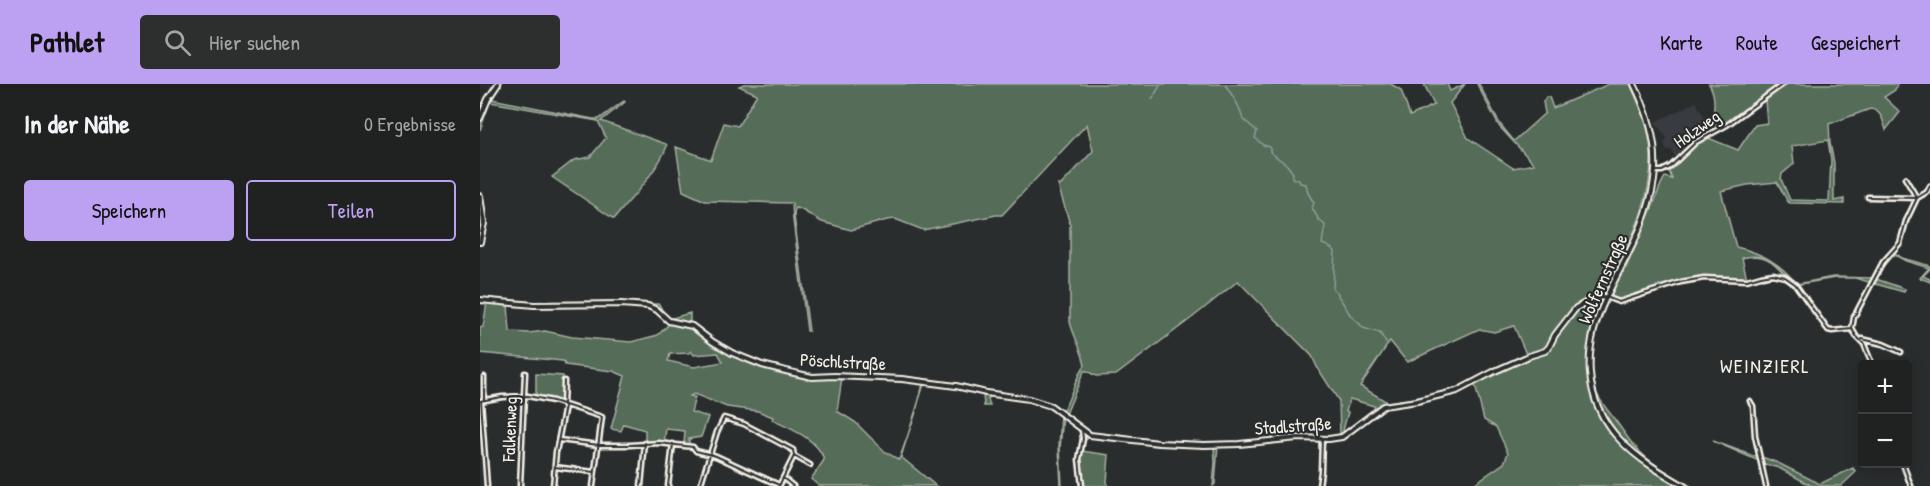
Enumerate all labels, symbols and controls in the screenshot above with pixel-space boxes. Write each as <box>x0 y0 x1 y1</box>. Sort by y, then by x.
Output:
search box <box>140 15 560 69</box>
text: Pathlet <box>30 23 104 61</box>
icon: search <box>161 26 194 59</box>
text: Hier suchen <box>209 27 300 57</box>
text: Karte <box>1660 28 1703 57</box>
text: Route <box>1736 28 1778 57</box>
text: Gespeichert <box>1811 28 1900 57</box>
street label: Holzweg <box>1668 104 1725 154</box>
text: In der Nähe <box>24 106 130 141</box>
text: 0 Ergebnisse <box>364 110 456 137</box>
button: Speichern <box>24 180 234 241</box>
button: Teilen <box>246 180 456 241</box>
street label: Wolfernstraße <box>1572 230 1633 328</box>
street label: Pöschlstraße <box>799 347 887 376</box>
district label: WEINZIERL <box>1720 352 1810 379</box>
map controls <box>1858 360 1912 468</box>
button: + <box>1858 360 1912 414</box>
street label: Falkenweg <box>496 396 523 463</box>
street label: Stadlstraße <box>1254 410 1332 441</box>
button: − <box>1858 414 1912 468</box>

